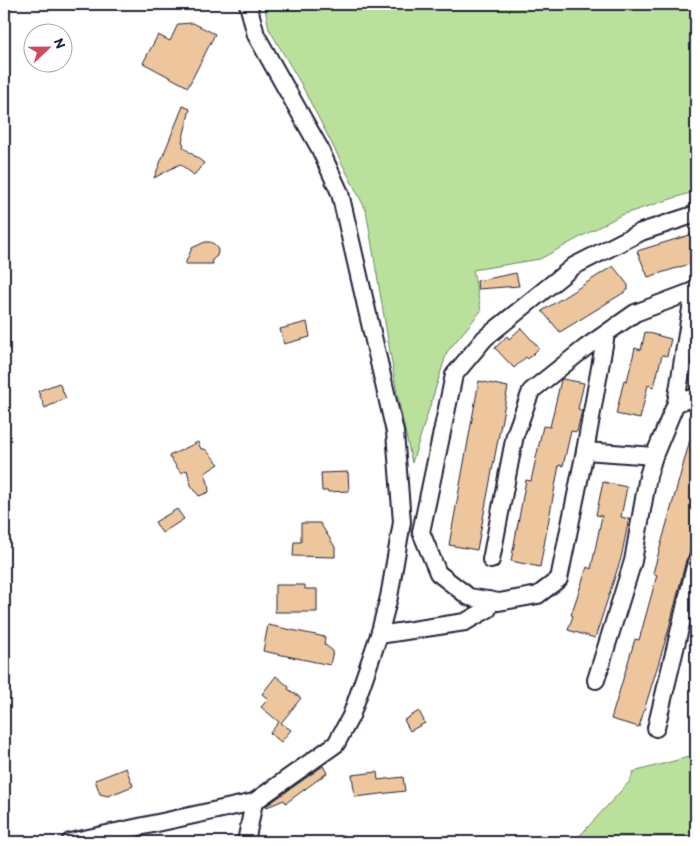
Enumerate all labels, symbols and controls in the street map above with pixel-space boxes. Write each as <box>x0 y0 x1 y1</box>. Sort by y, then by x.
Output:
north arrow <box>22 22 72 72</box>
text: N <box>50 36 69 51</box>

